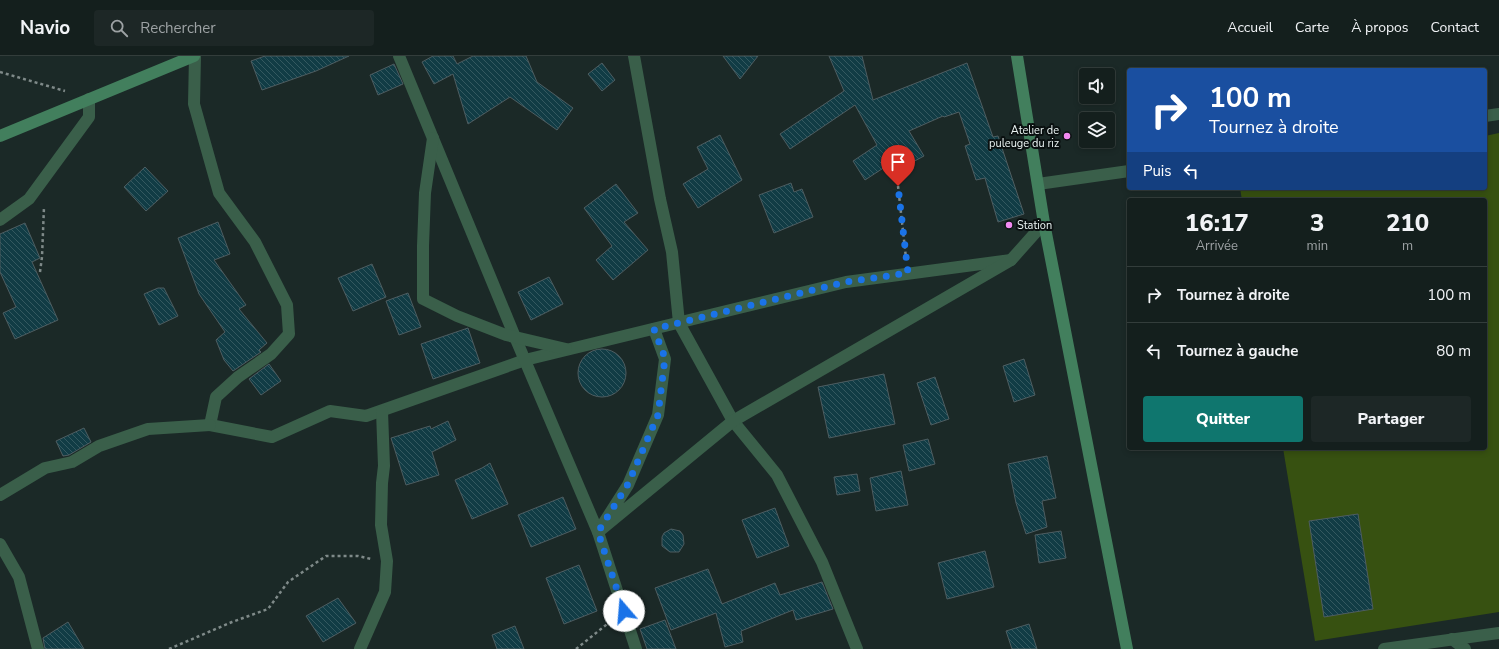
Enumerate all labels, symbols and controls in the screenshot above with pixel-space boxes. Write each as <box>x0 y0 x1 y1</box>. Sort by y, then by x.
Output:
search box <box>94 10 374 46</box>
text: Navio <box>20 15 70 41</box>
icon: search <box>108 17 130 39</box>
text: Rechercher <box>140 18 216 38</box>
text: Accueil <box>1227 18 1273 37</box>
text: Carte <box>1295 18 1329 37</box>
text: À propos <box>1351 18 1409 37</box>
text: Contact <box>1431 18 1479 37</box>
map controls <box>1079 68 1115 148</box>
button: sound <box>1079 68 1115 104</box>
text: 100 m <box>1209 79 1292 117</box>
icon: right <box>1143 84 1195 136</box>
button: layers <box>1079 112 1115 148</box>
text: Tournez à droite <box>1209 115 1339 139</box>
place label: Atelier de puleuge du riz <box>989 123 1059 151</box>
marker: Atelier de puleuge du riz <box>1062 131 1072 141</box>
pin <box>881 145 915 186</box>
icon: arrive <box>887 151 909 173</box>
icon: left <box>1180 160 1202 182</box>
text: Puis <box>1143 161 1172 181</box>
text: 16:17 <box>1185 207 1249 239</box>
text: 3 <box>1310 207 1325 239</box>
text: 210 <box>1386 207 1429 239</box>
place label: Station <box>1017 218 1052 233</box>
marker: Station <box>1004 220 1014 230</box>
text: Arrivée <box>1196 237 1238 255</box>
text: min <box>1307 237 1328 255</box>
text: m <box>1402 237 1413 255</box>
icon: right <box>1143 284 1165 306</box>
text: Tournez à droite <box>1177 285 1290 305</box>
text: 100 m <box>1427 285 1471 305</box>
icon: left <box>1143 340 1165 362</box>
text: Tournez à gauche <box>1177 341 1299 361</box>
text: 80 m <box>1436 341 1471 361</box>
button: Quitter <box>1143 396 1303 442</box>
button: Partager <box>1311 396 1471 442</box>
position arrow <box>603 590 645 632</box>

